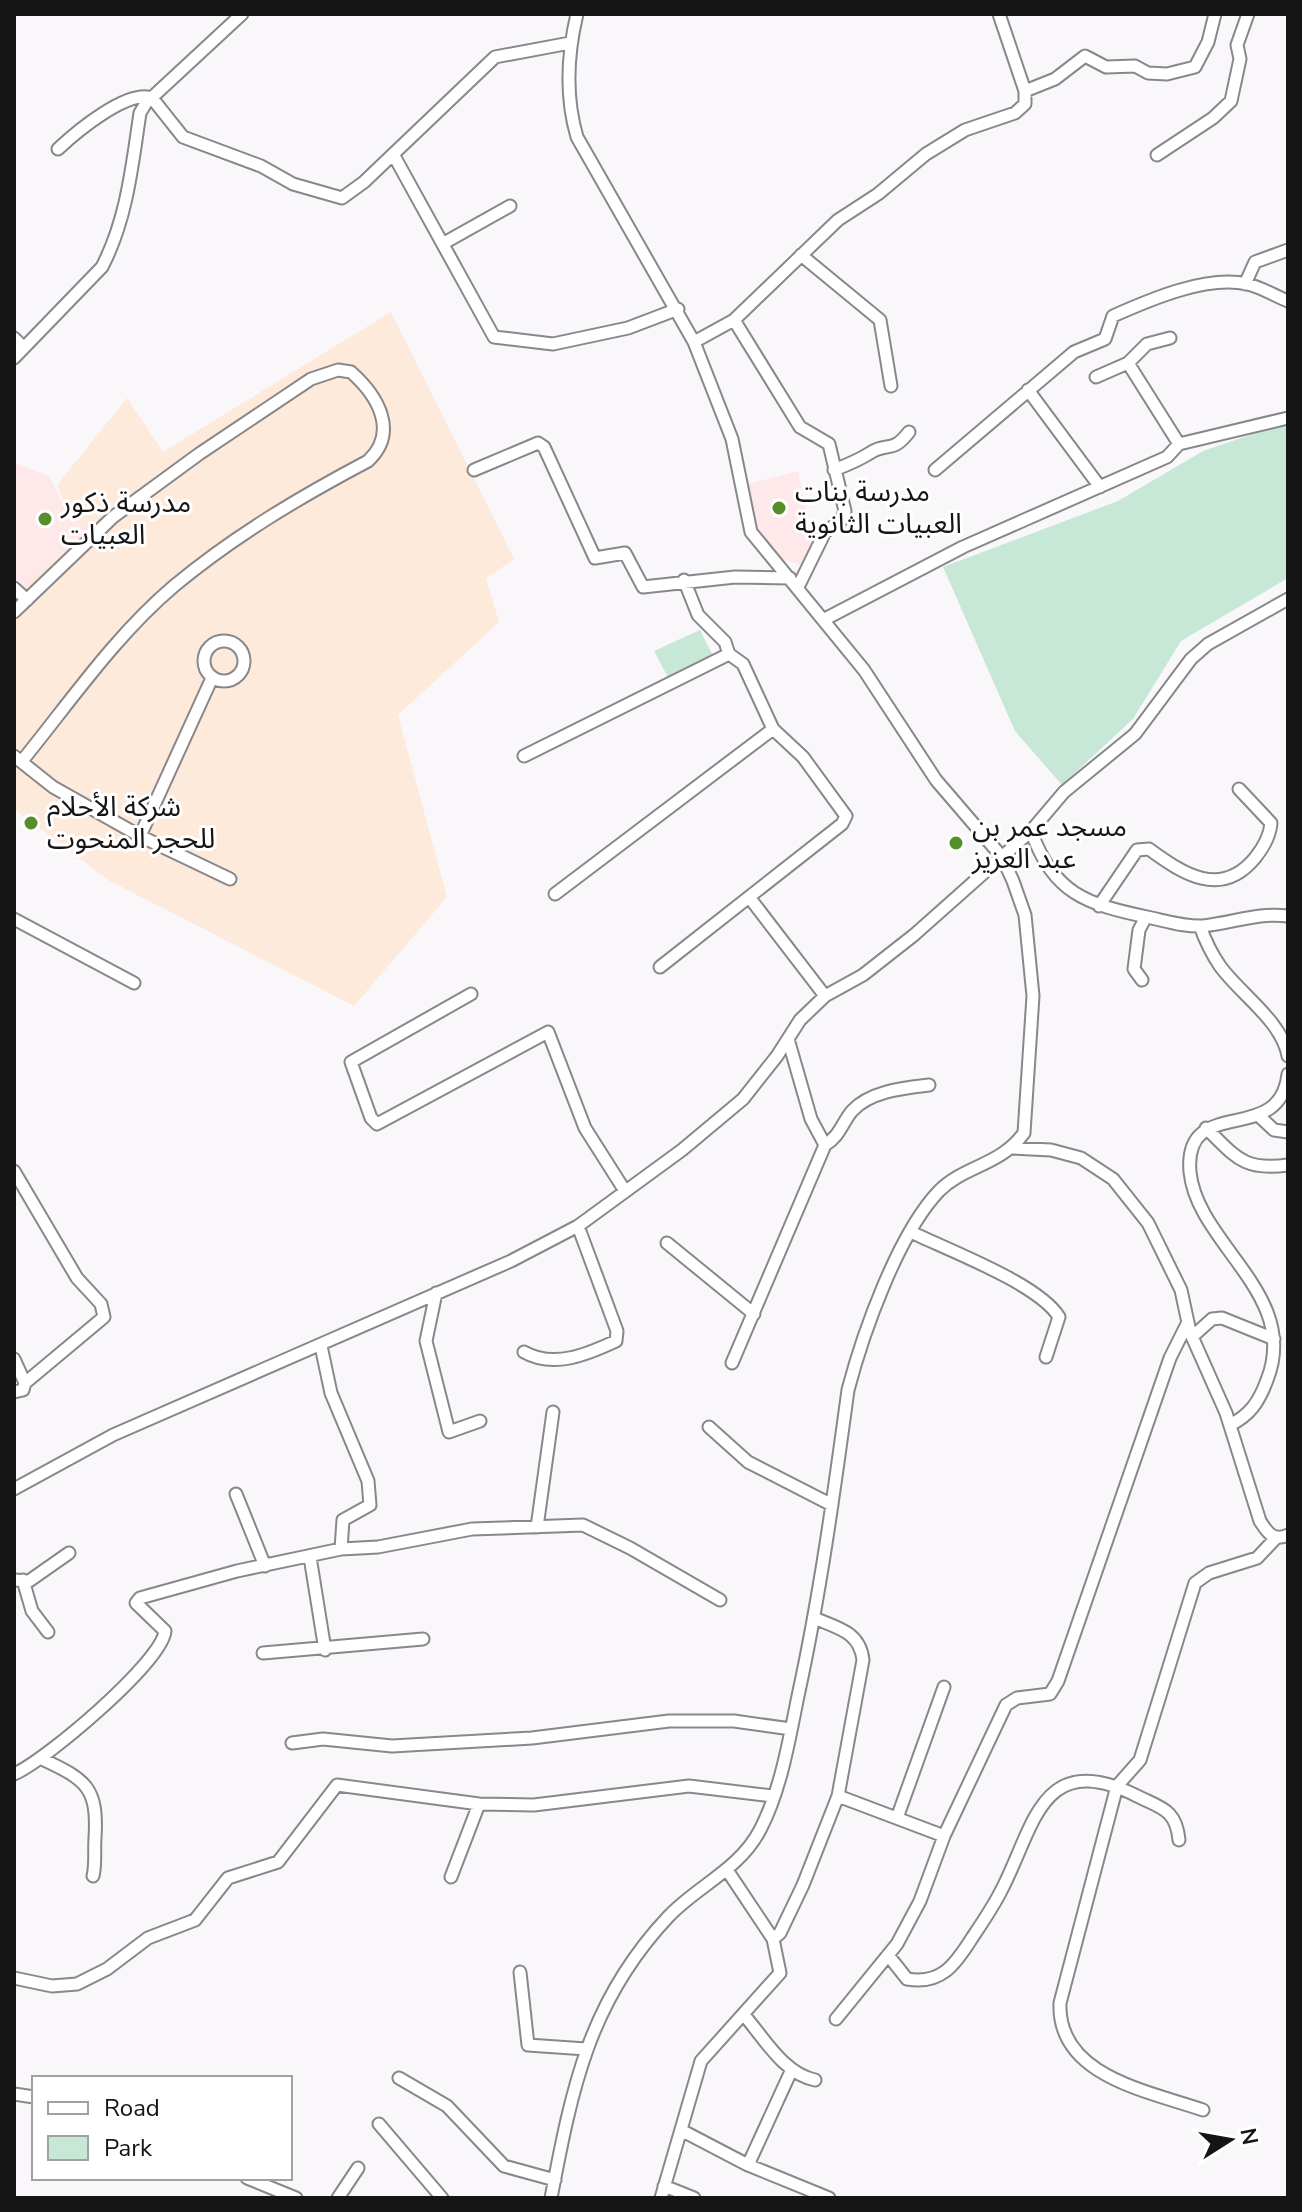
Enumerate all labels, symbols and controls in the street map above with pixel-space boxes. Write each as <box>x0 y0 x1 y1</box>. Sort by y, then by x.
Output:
place label: مدرسة بنات العبيات الثانوية <box>795 473 962 543</box>
place label: مدرسة ذكور العبيات <box>60 484 191 554</box>
marker: مدرسة بنات العبيات الثانوية <box>770 499 788 517</box>
marker: مدرسة ذكور العبيات <box>36 510 54 528</box>
place label: شركة الأحلام للحجر المنحوت <box>47 788 215 858</box>
place label: مسجد عمر بن عبد العزيز <box>971 808 1127 878</box>
marker: شركة الأحلام للحجر المنحوت <box>22 814 40 832</box>
marker: مسجد عمر بن عبد العزيز <box>947 834 965 852</box>
legend <box>32 2076 292 2180</box>
text: Road <box>104 2092 160 2124</box>
north arrow <box>1190 2100 1270 2180</box>
text: N <box>1232 2125 1265 2147</box>
text: Park <box>104 2132 153 2164</box>

